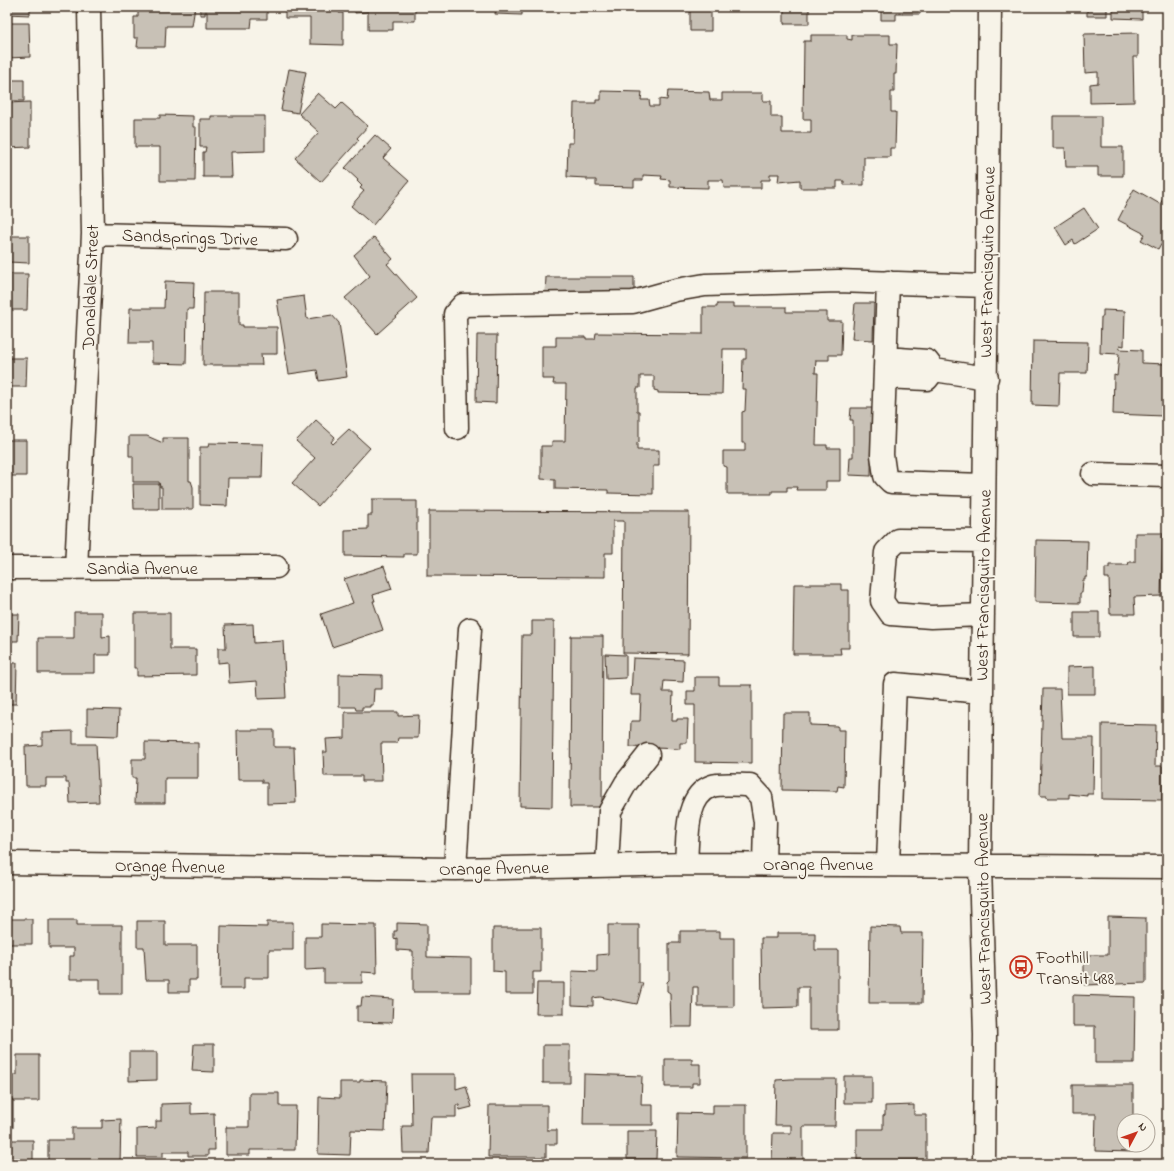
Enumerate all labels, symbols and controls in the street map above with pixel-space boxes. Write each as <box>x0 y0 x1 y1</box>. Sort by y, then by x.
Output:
street label: West Francisquito Avenue <box>974 165 1004 358</box>
street label: Donaldale Street <box>77 224 107 351</box>
street label: Sandsprings Drive <box>121 224 259 255</box>
street label: West Francisquito Avenue <box>970 488 1000 681</box>
street label: Sandia Avenue <box>86 557 199 583</box>
street label: West Francisquito Avenue <box>970 812 1000 1005</box>
street label: Orange Avenue <box>763 853 874 880</box>
street label: Orange Avenue <box>114 854 226 883</box>
street label: Orange Avenue <box>439 856 550 885</box>
place label: Foothill Transit 488 <box>1035 946 1115 993</box>
bus stop icon: Foothill Transit 488 <box>1008 954 1034 980</box>
north arrow <box>1116 1113 1156 1153</box>
text: N <box>1134 1119 1151 1135</box>

